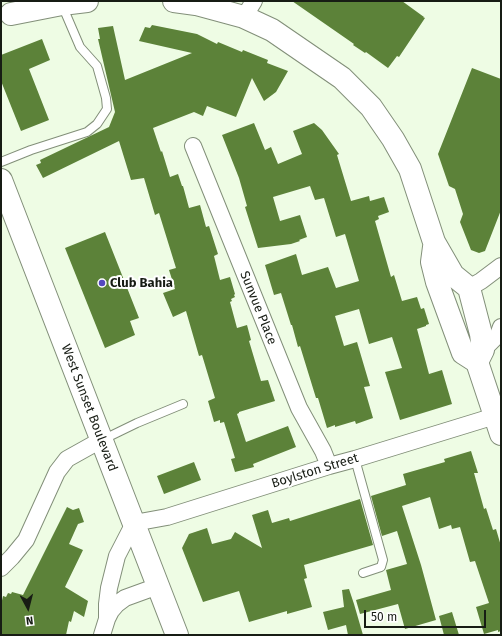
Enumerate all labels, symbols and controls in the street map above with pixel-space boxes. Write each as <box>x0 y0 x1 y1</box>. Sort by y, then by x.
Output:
street label: Sunvue Place <box>236 269 280 347</box>
place label: Club Bahia <box>110 275 173 291</box>
marker: Club Bahia <box>97 278 107 288</box>
street label: West Sunset Boulevard <box>58 342 120 474</box>
street label: Boylston Street <box>270 450 360 492</box>
north arrow <box>8 588 48 628</box>
scale bar <box>366 602 488 628</box>
text: 50 m <box>371 610 397 624</box>
text: N <box>25 614 34 627</box>

